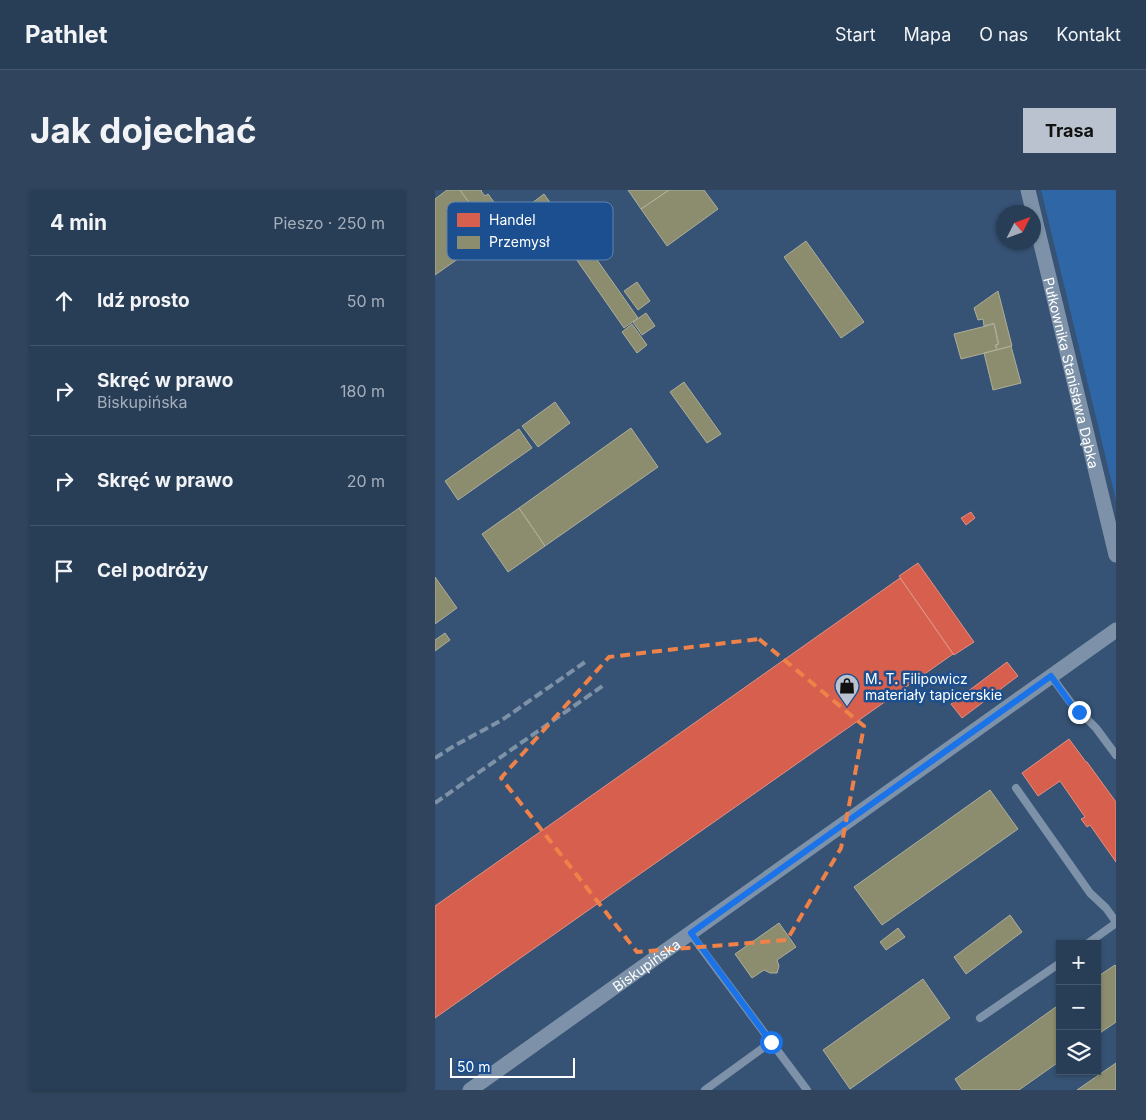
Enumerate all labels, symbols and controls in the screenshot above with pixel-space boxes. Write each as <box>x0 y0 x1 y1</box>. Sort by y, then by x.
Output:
text: Pathlet <box>25 20 108 49</box>
text: Start <box>835 24 876 45</box>
text: Mapa <box>904 24 951 45</box>
text: O nas <box>979 24 1028 45</box>
text: Kontakt <box>1056 24 1121 45</box>
button: Trasa <box>1023 108 1116 153</box>
text: Jak dojechać <box>30 109 257 151</box>
legend <box>447 202 613 260</box>
north arrow <box>996 205 1041 250</box>
text: 4 min <box>50 210 107 235</box>
text: Handel <box>489 211 536 228</box>
text: Pieszo · 250 m <box>273 213 385 233</box>
text: Przemysł <box>489 233 550 250</box>
street label: Pułkownika Stanisława Dąbka <box>1041 275 1103 470</box>
icon: ahead <box>50 287 78 315</box>
text: Idź prosto <box>97 289 190 312</box>
text: 50 m <box>347 291 385 311</box>
text: Skręć w prawo <box>97 369 233 392</box>
icon: right <box>50 377 78 405</box>
text: 180 m <box>340 381 385 401</box>
text: Biskupińska <box>97 392 187 412</box>
icon: right <box>50 467 78 495</box>
text: Skręć w prawo <box>97 469 233 492</box>
text: 20 m <box>347 471 385 491</box>
icon: arrive <box>50 557 78 585</box>
text: Cel podróży <box>97 559 209 582</box>
place label: M. T. Filipowicz materiały tapicerskie <box>865 670 1002 703</box>
shop icon: M. T. Filipowicz materiały tapicerskie <box>834 673 860 707</box>
route end <box>1068 701 1091 724</box>
street label: Biskupińska <box>609 935 683 995</box>
map controls <box>1056 940 1101 1075</box>
button: + <box>1056 940 1101 985</box>
button: − <box>1056 985 1101 1030</box>
button: layers <box>1056 1030 1101 1075</box>
route start <box>760 1031 783 1054</box>
scale bar <box>450 1055 575 1078</box>
text: 50 m <box>457 1058 491 1075</box>

